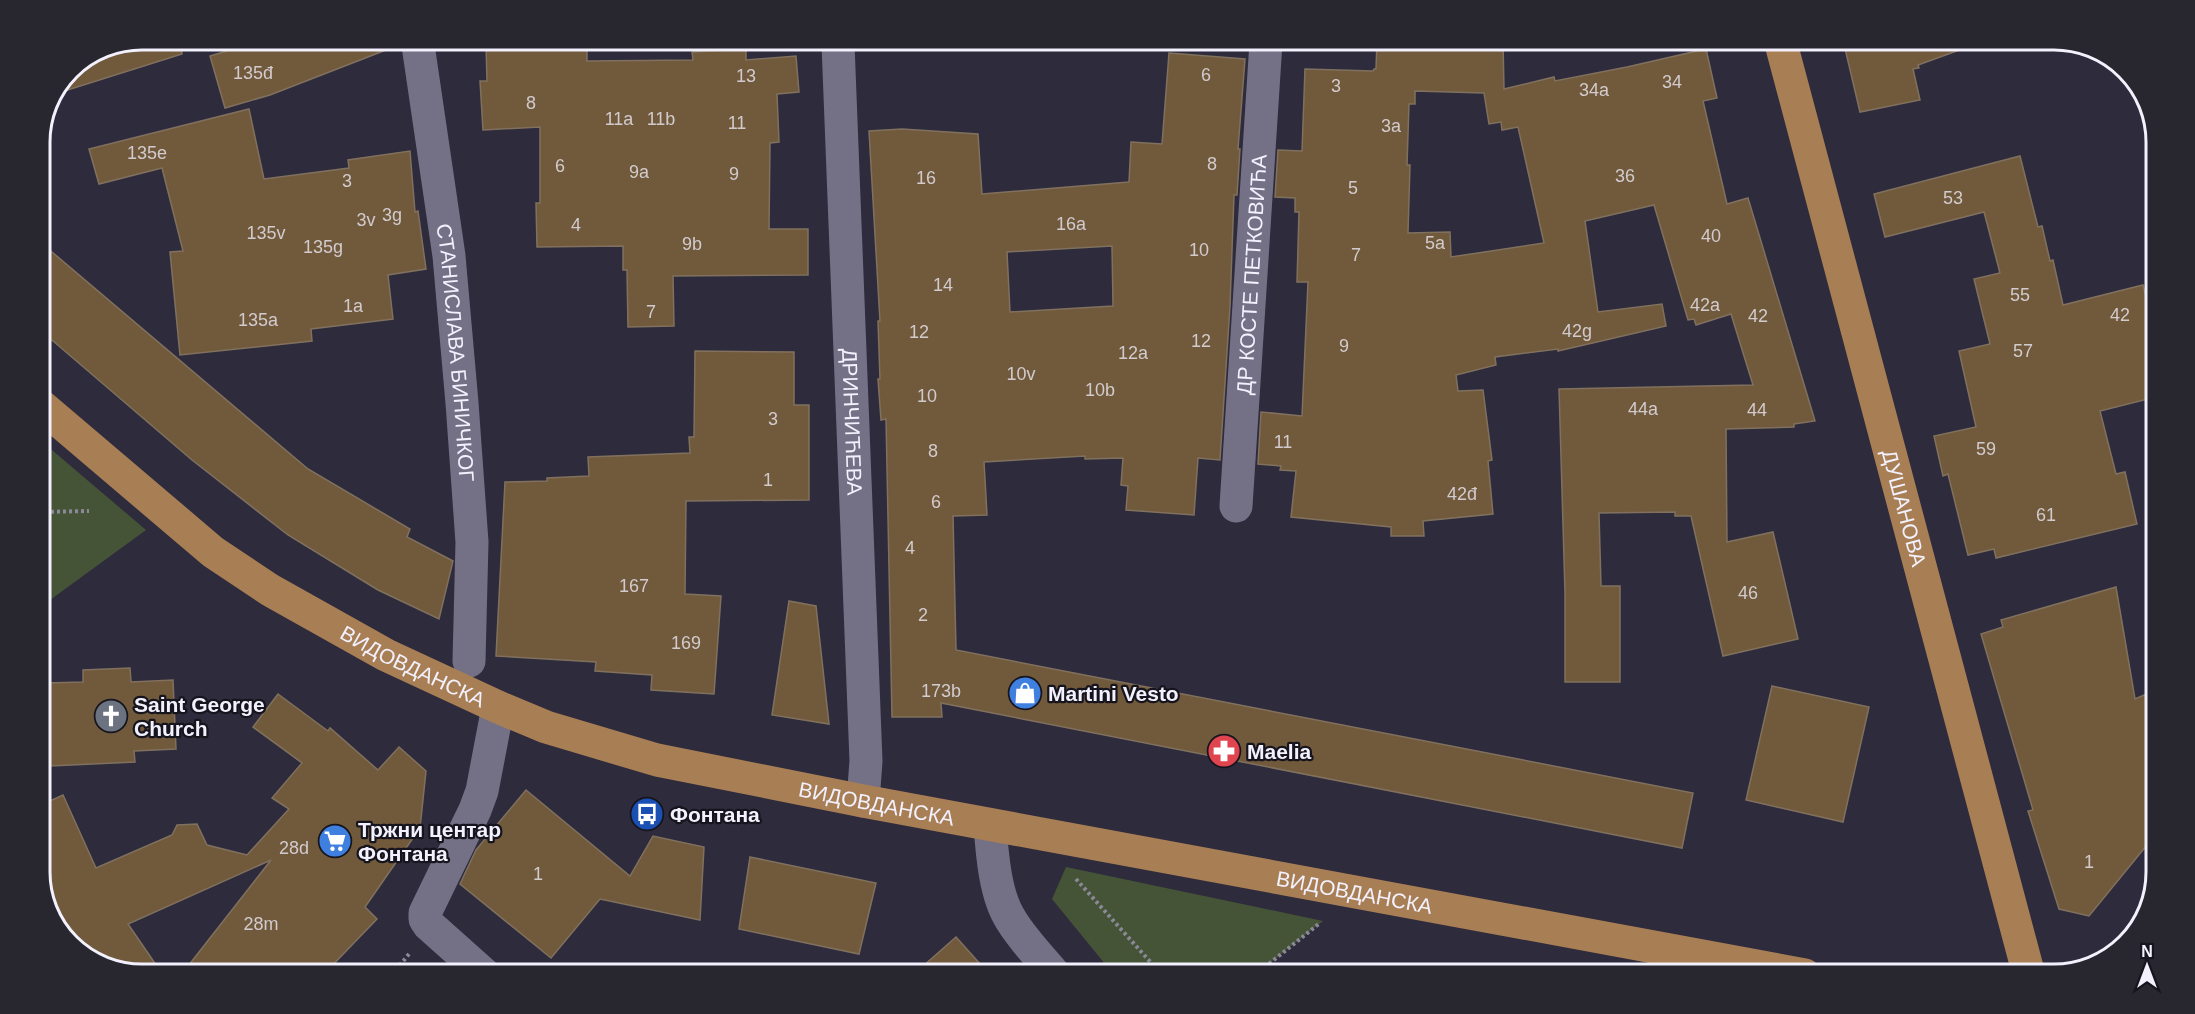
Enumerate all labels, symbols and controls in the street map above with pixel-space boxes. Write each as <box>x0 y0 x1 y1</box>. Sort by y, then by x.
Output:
house number: 135đ <box>233 63 273 83</box>
house number: 6 <box>1201 65 1211 85</box>
house number: 13 <box>736 66 756 86</box>
house number: 34 <box>1662 72 1682 92</box>
house number: 3 <box>1331 76 1341 96</box>
house number: 34a <box>1579 80 1610 100</box>
house number: 8 <box>526 93 536 113</box>
house number: 11a <box>605 109 634 129</box>
house number: 11b <box>647 109 675 129</box>
house number: 11 <box>728 113 746 133</box>
house number: 3a <box>1381 116 1402 136</box>
house number: 135e <box>127 143 167 163</box>
house number: 8 <box>1207 154 1217 174</box>
street label: ДР КОСТЕ ПЕТКОВИЋА <box>1232 154 1270 395</box>
house number: 6 <box>555 156 565 176</box>
house number: 9a <box>629 162 650 182</box>
house number: 9 <box>729 164 739 184</box>
house number: 36 <box>1615 166 1635 186</box>
house number: 16 <box>916 168 936 188</box>
house number: 3 <box>342 171 352 191</box>
house number: 5 <box>1348 178 1358 198</box>
house number: 53 <box>1943 188 1963 208</box>
house number: 3g <box>382 205 402 225</box>
house number: 3v <box>356 210 376 230</box>
house number: 16a <box>1056 214 1087 234</box>
house number: 4 <box>571 215 581 235</box>
street label: СТАНИСЛАВА БИНИЧКОГ <box>433 222 479 482</box>
house number: 135v <box>246 223 286 243</box>
house number: 40 <box>1701 226 1721 246</box>
house number: 5a <box>1425 233 1446 253</box>
house number: 9b <box>682 234 702 254</box>
house number: 135g <box>303 237 343 257</box>
house number: 10 <box>1189 240 1209 260</box>
house number: 7 <box>1351 245 1361 265</box>
house number: 14 <box>933 275 953 295</box>
house number: 55 <box>2010 285 2030 305</box>
house number: 42a <box>1690 295 1721 315</box>
house number: 1a <box>343 296 364 316</box>
house number: 7 <box>646 302 656 322</box>
house number: 42 <box>2110 305 2130 325</box>
house number: 42 <box>1748 306 1768 326</box>
house number: 135a <box>238 310 279 330</box>
house number: 42g <box>1562 321 1592 341</box>
house number: 12 <box>909 322 929 342</box>
house number: 12 <box>1191 331 1211 351</box>
house number: 9 <box>1339 336 1349 356</box>
house number: 57 <box>2013 341 2033 361</box>
house number: 12a <box>1118 343 1149 363</box>
street label: ДРИНЧИЋЕВА <box>838 348 867 496</box>
house number: 10v <box>1006 364 1036 384</box>
house number: 10b <box>1085 380 1115 400</box>
house number: 10 <box>917 386 937 406</box>
house number: 44a <box>1628 399 1659 419</box>
house number: 44 <box>1747 400 1767 420</box>
house number: 3 <box>768 409 778 429</box>
house number: 11 <box>1274 432 1292 452</box>
house number: 59 <box>1976 439 1996 459</box>
house number: 8 <box>928 441 938 461</box>
street label: ДУШАНОВА <box>1878 447 1931 569</box>
house number: 1 <box>763 470 773 490</box>
house number: 42đ <box>1447 484 1477 504</box>
house number: 6 <box>931 492 941 512</box>
house number: 61 <box>2036 505 2056 525</box>
house number: 4 <box>905 538 915 558</box>
house number: 167 <box>619 576 649 596</box>
house number: 46 <box>1738 583 1758 603</box>
house number: 2 <box>918 605 928 625</box>
street label: ВИДОВДАНСКА <box>337 621 489 711</box>
house number: 169 <box>671 633 701 653</box>
shop icon: Martini Vesto <box>1007 675 1043 711</box>
house number: 173b <box>921 681 961 701</box>
place label: Martini Vesto <box>1048 682 1179 705</box>
place label: Saint George Church <box>134 693 265 740</box>
church icon: Saint George Church <box>93 698 129 734</box>
pharmacy icon: Maelia <box>1206 733 1242 769</box>
place label: Maelia <box>1247 740 1312 763</box>
street label: ВИДОВДАНСКА <box>797 777 956 829</box>
bus stop icon: Фонтана <box>629 796 665 832</box>
place label: Фонтана <box>670 803 760 826</box>
place label: Тржни центар Фонтана <box>358 818 501 865</box>
supermarket icon: Тржни центар Фонтана <box>317 823 353 859</box>
house number: 28d <box>279 838 309 858</box>
house number: 1 <box>2084 852 2094 872</box>
house number: 1 <box>533 864 543 884</box>
street label: ВИДОВДАНСКА <box>1275 866 1434 917</box>
house number: 28m <box>243 914 279 934</box>
north arrow <box>2117 936 2177 996</box>
text: N <box>2141 943 2153 960</box>

